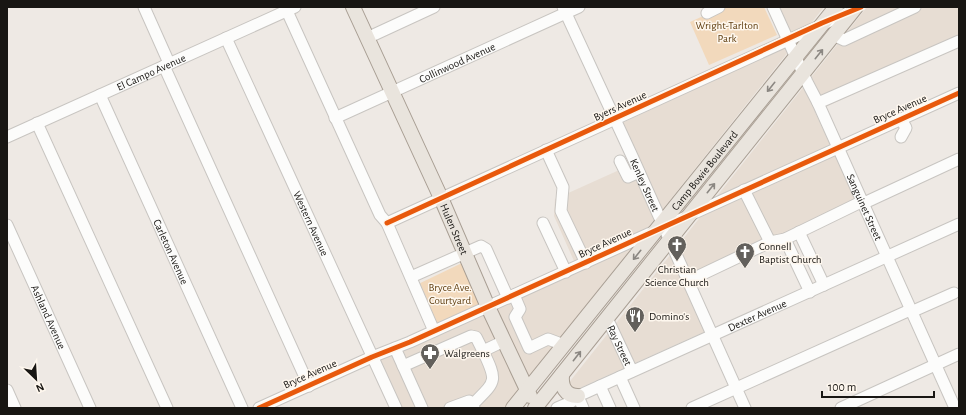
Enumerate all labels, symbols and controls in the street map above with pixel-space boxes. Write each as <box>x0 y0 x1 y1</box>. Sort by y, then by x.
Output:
park label: Wright-Tarlton Park <box>696 20 758 44</box>
street label: Collinwood Avenue <box>417 40 497 85</box>
one-way arrow <box>814 48 823 59</box>
street label: El Campo Avenue <box>115 52 187 92</box>
one-way arrow <box>767 82 775 93</box>
street label: Byers Avenue <box>592 89 648 123</box>
street label: Bryce Avenue <box>872 92 928 126</box>
street label: Camp Bowie Boulevard <box>669 128 740 212</box>
street label: Kenley Street <box>628 157 662 214</box>
street label: Sanguinet Street <box>845 172 885 242</box>
one-way arrow <box>707 183 716 194</box>
street label: Western Avenue <box>292 189 331 258</box>
street label: Hulen Street <box>439 202 470 257</box>
street label: Carleton Avenue <box>152 217 191 286</box>
street label: Bryce Avenue <box>577 226 633 260</box>
church icon: Christian Science Church <box>666 234 688 262</box>
church icon: Connell Baptist Church <box>734 241 756 269</box>
place label: Connell Baptist Church <box>759 241 822 265</box>
one-way arrow <box>633 249 641 260</box>
place label: Christian Science Church <box>645 264 709 288</box>
park label: Bryce Ave. Courtyard <box>428 282 472 306</box>
street label: Ashland Avenue <box>29 283 68 351</box>
street label: Dexter Avenue <box>726 297 788 333</box>
restaurant icon: Domino's <box>624 305 646 333</box>
place label: Domino's <box>649 311 689 322</box>
street label: Ray Street <box>606 323 634 368</box>
pharmacy icon: Walgreens <box>419 342 441 370</box>
place label: Walgreens <box>444 348 490 359</box>
one-way arrow <box>573 350 581 361</box>
street label: Bryce Avenue <box>282 357 338 391</box>
north arrow <box>16 359 56 399</box>
scale bar <box>822 373 934 399</box>
text: N <box>34 381 46 394</box>
text: 100 m <box>828 381 856 393</box>

